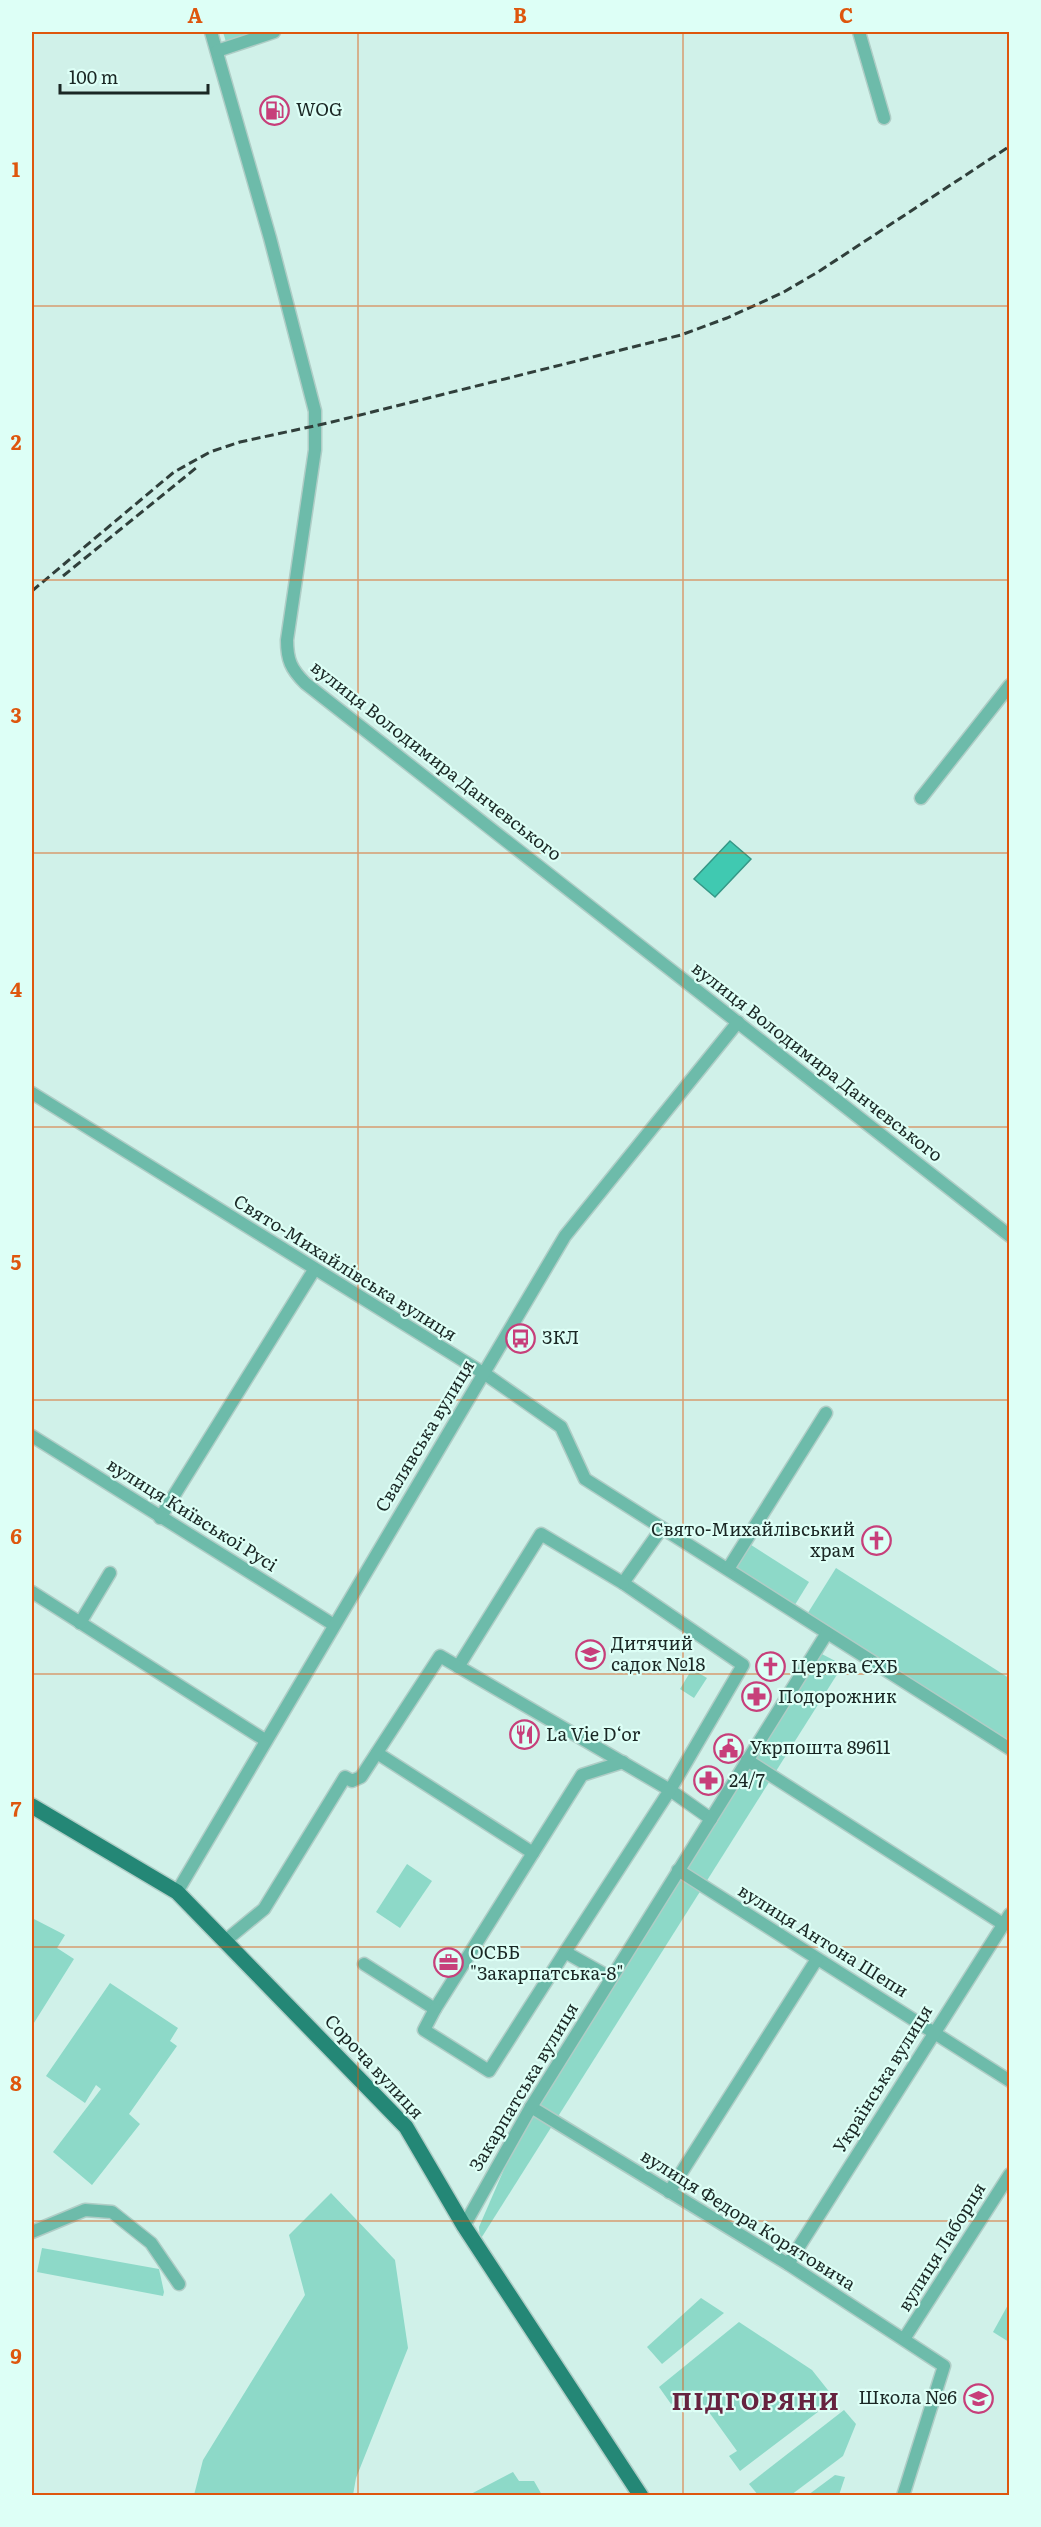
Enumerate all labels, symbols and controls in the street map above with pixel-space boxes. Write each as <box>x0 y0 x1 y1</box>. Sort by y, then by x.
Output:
text: A <box>187 0 203 29</box>
text: B <box>513 0 527 29</box>
text: C <box>839 0 853 29</box>
scale bar <box>60 57 208 95</box>
text: 100 m <box>69 63 118 90</box>
fuel station icon: WOG <box>259 94 291 126</box>
place label: WOG <box>296 95 343 122</box>
text: 1 <box>12 153 20 183</box>
text: 2 <box>11 426 22 456</box>
street label: вулиця Володимира Данчевського <box>306 653 568 867</box>
text: 3 <box>10 699 22 729</box>
street label: вулиця Володимира Данчевського <box>687 954 949 1168</box>
text: 4 <box>10 973 22 1003</box>
street label: Свято-Михайлівська вулиця <box>229 1187 463 1347</box>
text: 5 <box>11 1246 22 1276</box>
bus stop icon: ЗКЛ <box>505 1322 537 1354</box>
place label: ЗКЛ <box>542 1323 579 1350</box>
street label: Свалявська вулиця <box>367 1354 480 1517</box>
street label: вулиця Київської Русі <box>102 1450 283 1577</box>
place label: Свято-Михайлівський храм <box>651 1515 855 1563</box>
text: 6 <box>10 1520 22 1550</box>
church icon: Свято-Михайлівський храм <box>860 1524 892 1556</box>
place label: Дитячий садок №18 <box>611 1629 705 1677</box>
school or university icon: Дитячий садок №18 <box>574 1638 606 1670</box>
church icon: Церква ЄХБ <box>754 1651 786 1683</box>
place label: Церква ЄХБ <box>791 1652 898 1679</box>
pharmacy icon: Подорожник <box>741 1681 773 1713</box>
place label: Подорожник <box>778 1682 897 1709</box>
restaurant icon: La Vie D‘or <box>509 1719 541 1751</box>
place label: La Vie D‘or <box>546 1720 641 1747</box>
public building icon: Укрпошта 89611 <box>713 1732 745 1764</box>
place label: Укрпошта 89611 <box>750 1733 890 1760</box>
pharmacy icon: 24/7 <box>692 1765 724 1797</box>
place label: 24/7 <box>729 1766 765 1793</box>
text: 7 <box>11 1793 22 1823</box>
street label: вулиця Антона Шепи <box>733 1876 914 2003</box>
place label: ОСББ "Закарпатська-8" <box>470 1938 623 1986</box>
office icon: ОСББ "Закарпатська-8" <box>433 1947 465 1979</box>
street label: Закарпатська вулиця <box>461 1997 584 2176</box>
street label: Українська вулиця <box>825 1999 938 2157</box>
street label: Сороча вулиця <box>319 2007 431 2125</box>
text: 8 <box>10 2067 22 2097</box>
street label: вулиця Федора Корятовича <box>636 2141 862 2296</box>
street label: вулиця Лаборця <box>890 2176 991 2316</box>
text: 9 <box>10 2340 22 2370</box>
district label: ПІДГОРЯНИ <box>672 2382 840 2417</box>
school or university icon: Школа №6 <box>962 2382 994 2414</box>
place label: Школа №6 <box>858 2383 957 2410</box>

